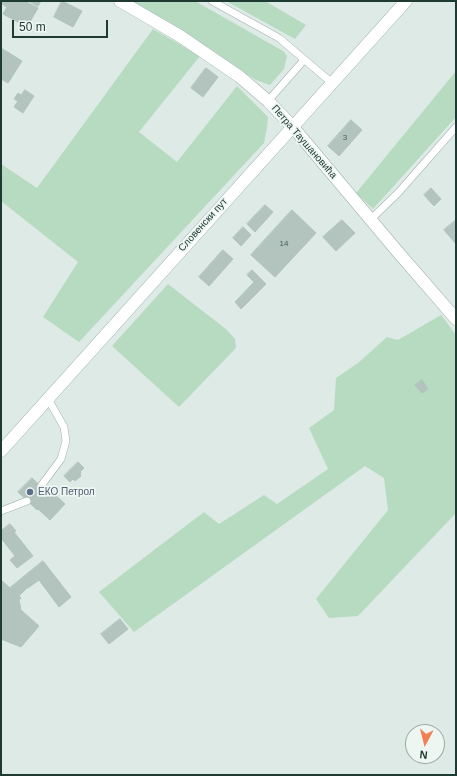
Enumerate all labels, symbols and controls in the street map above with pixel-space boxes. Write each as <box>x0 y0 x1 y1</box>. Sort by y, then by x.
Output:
scale bar <box>14 12 110 38</box>
text: 50 m <box>19 20 46 34</box>
street label: Петра Таушановића <box>269 103 339 181</box>
house number: 3 <box>343 133 347 143</box>
street label: Словенски пут <box>176 196 230 254</box>
house number: 14 <box>280 239 288 249</box>
place label: ЕКО Петрол <box>38 486 95 498</box>
marker: ЕКО Петрол <box>25 487 35 497</box>
north arrow <box>405 724 445 764</box>
text: N <box>419 748 428 761</box>

